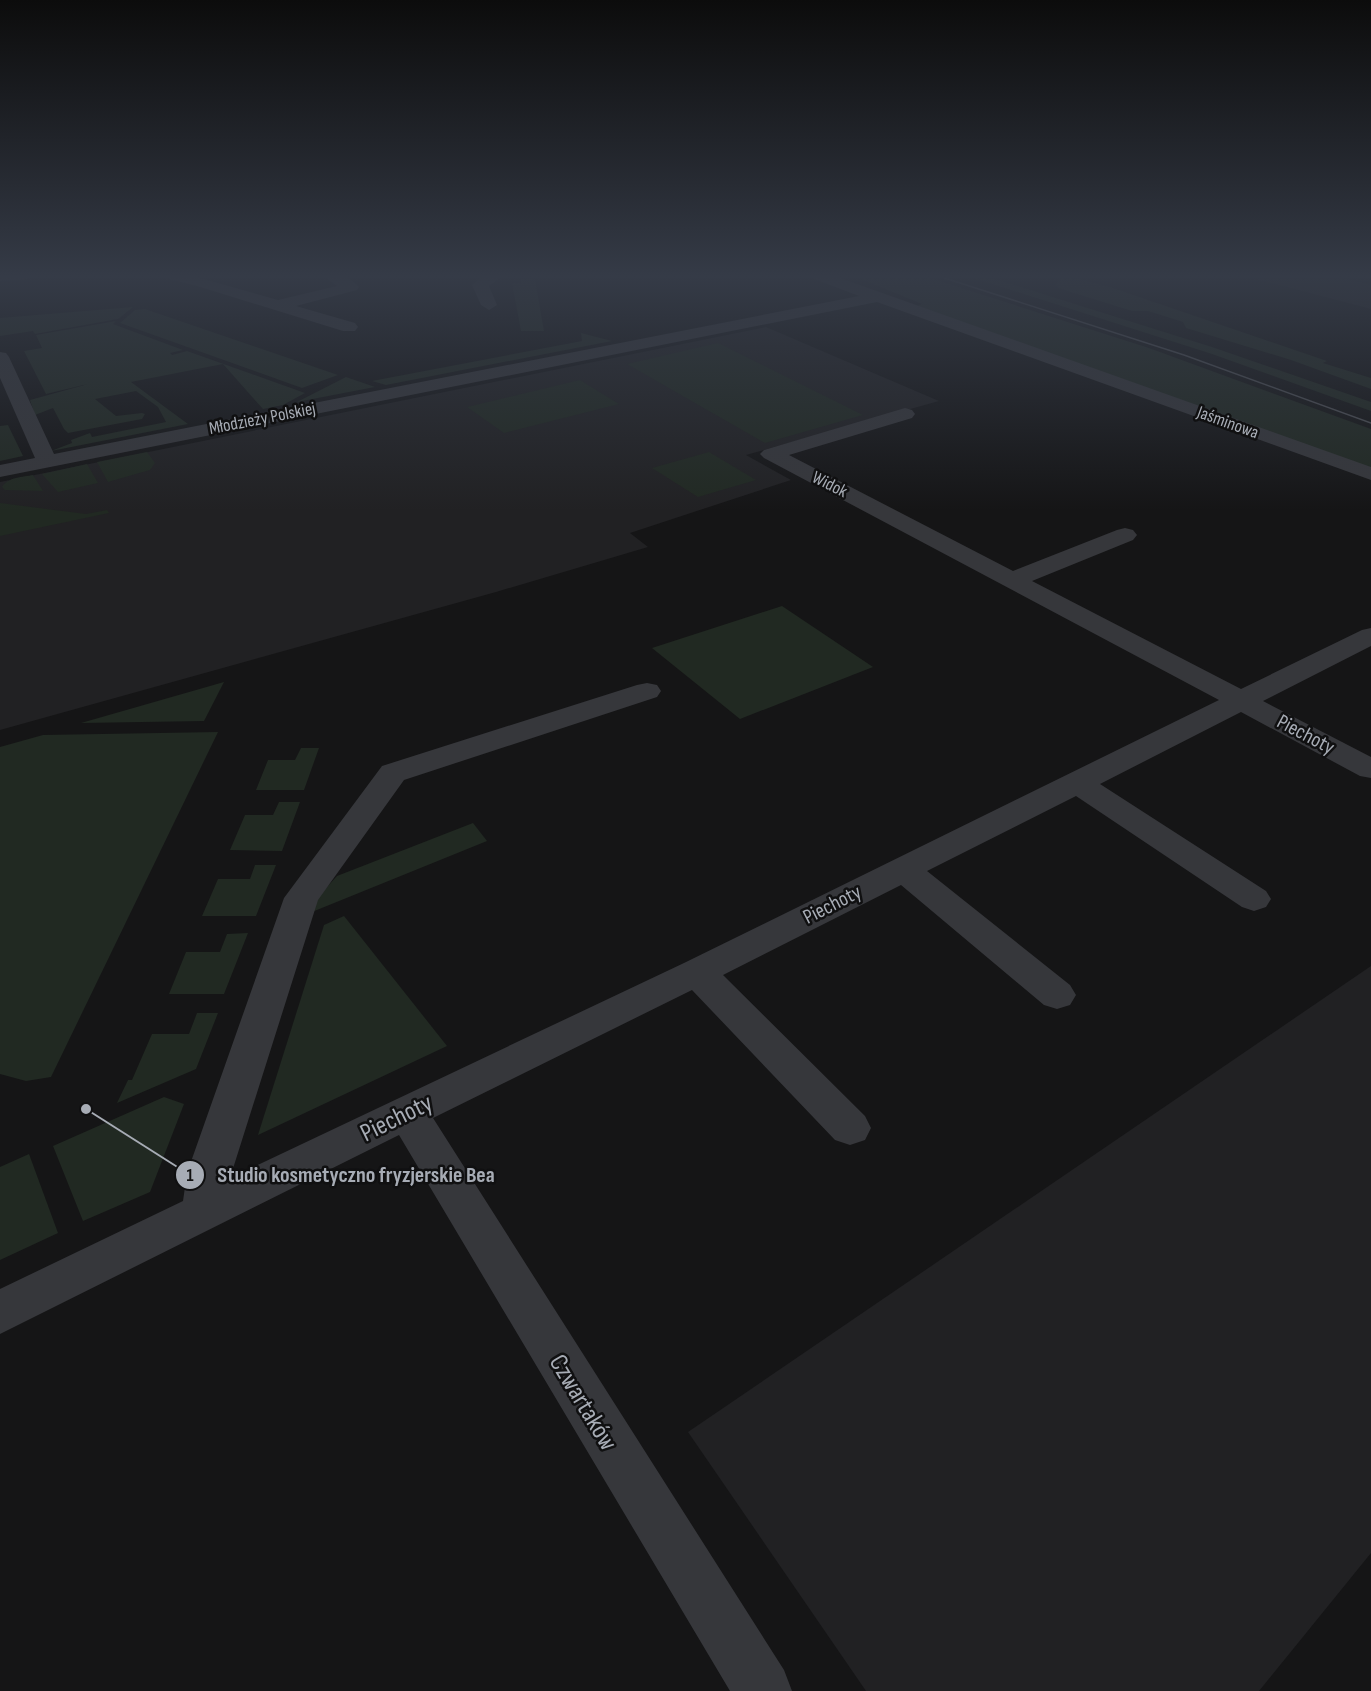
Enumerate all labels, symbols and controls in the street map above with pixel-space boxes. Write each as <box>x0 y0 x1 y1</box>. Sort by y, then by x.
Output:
street label: Młodzieży Polskiej <box>207 398 317 439</box>
street label: Jaśminowa <box>1193 401 1261 443</box>
street label: Widok <box>809 467 851 502</box>
street label: Piechoty <box>1273 709 1339 760</box>
street label: Piechoty <box>799 879 865 930</box>
street label: Piechoty <box>355 1088 438 1149</box>
callout: Studio kosmetyczno fryzjerskie Bea <box>175 1155 507 1195</box>
text: Studio kosmetyczno fryzjerskie Bea <box>217 1162 495 1189</box>
text: 1 <box>186 1165 194 1186</box>
street label: Czwartaków <box>542 1349 624 1457</box>

